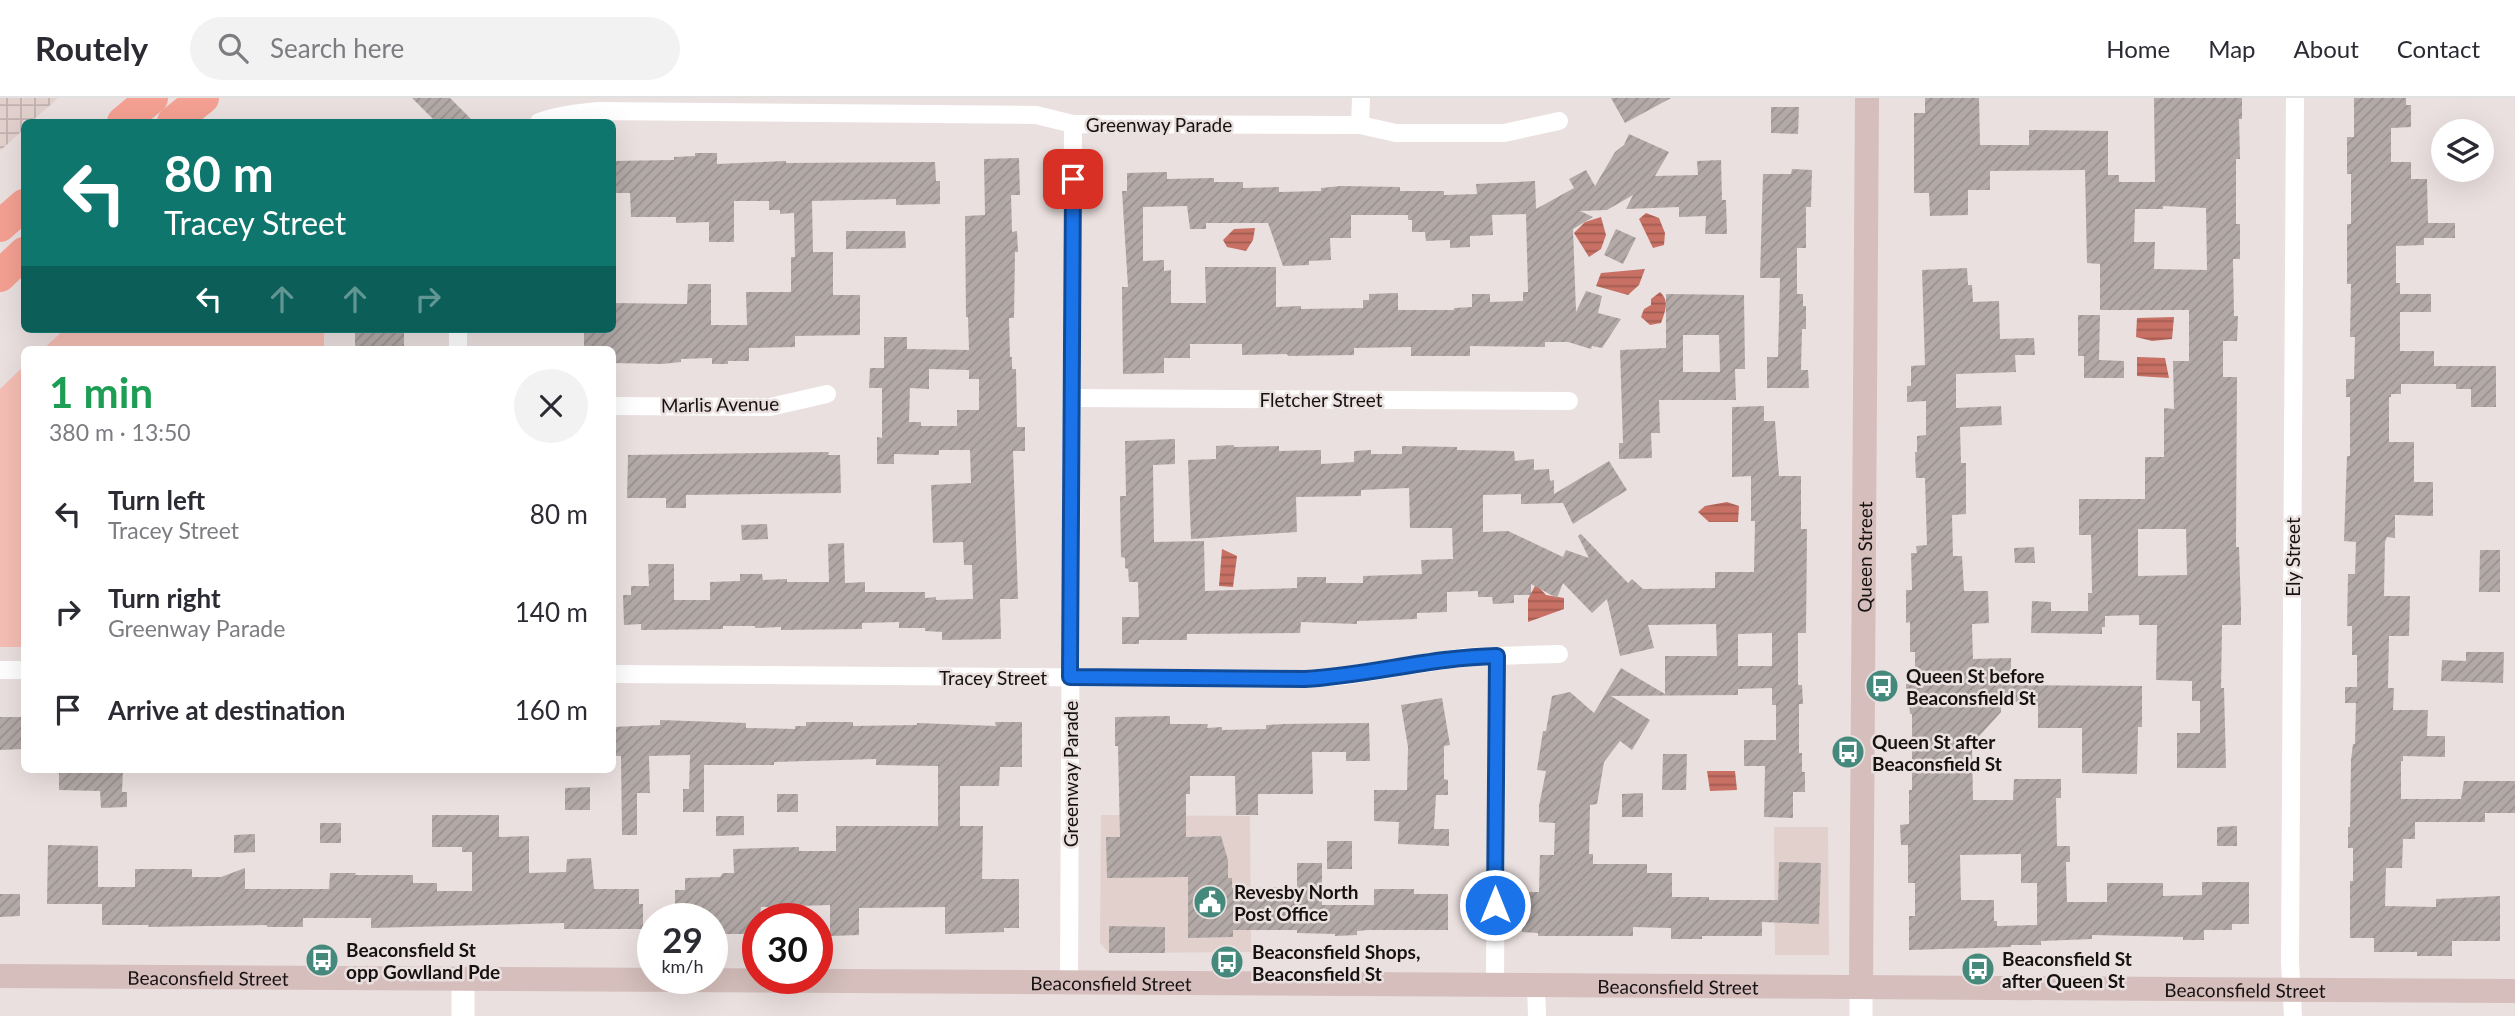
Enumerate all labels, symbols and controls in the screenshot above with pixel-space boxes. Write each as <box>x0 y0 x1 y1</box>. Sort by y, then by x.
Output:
search box <box>190 17 680 80</box>
text: Routely <box>35 28 148 68</box>
icon: search <box>214 29 252 67</box>
text: Search here <box>270 32 404 64</box>
text: Home <box>2106 34 2170 63</box>
text: Map <box>2208 34 2256 63</box>
text: About <box>2294 34 2359 63</box>
text: Contact <box>2397 34 2480 63</box>
street label: Greenway Parade <box>1086 113 1232 136</box>
map controls <box>2431 119 2494 182</box>
button: layers <box>2431 119 2494 182</box>
text: 80 m <box>164 144 274 202</box>
icon: left <box>49 147 140 238</box>
pin <box>1043 149 1103 209</box>
icon: arrive <box>1054 160 1092 198</box>
text: Tracey Street <box>164 203 346 242</box>
icon: left <box>190 280 228 318</box>
icon: ahead <box>263 280 301 318</box>
icon: ahead <box>336 280 374 318</box>
icon: right <box>409 280 447 318</box>
text: 1 min <box>49 367 153 417</box>
button: close <box>514 369 588 443</box>
street label: Fletcher Street <box>1260 388 1383 411</box>
street label: Marlis Avenue <box>661 391 779 417</box>
text: 380 m · 13:50 <box>49 418 191 446</box>
text: Turn left <box>108 484 205 516</box>
icon: left <box>49 495 87 533</box>
text: 80 m <box>530 498 588 530</box>
street label: Queen Street <box>1852 501 1876 613</box>
text: Tracey Street <box>108 516 239 544</box>
street label: Ely Street <box>2281 517 2304 597</box>
text: Turn right <box>108 582 221 614</box>
icon: right <box>49 593 87 631</box>
text: 140 m <box>515 596 588 628</box>
text: Greenway Parade <box>108 614 285 642</box>
place label: Queen St before Beaconsfield St <box>1906 664 2044 709</box>
street label: Tracey Street <box>939 666 1047 689</box>
bus stop icon: Queen St before Beaconsfield St <box>1863 667 1901 705</box>
icon: arrive <box>49 691 87 729</box>
text: Arrive at destination <box>108 694 345 726</box>
text: 160 m <box>515 694 588 726</box>
street label: Greenway Parade <box>1059 701 1082 847</box>
place label: Queen St after Beaconsfield St <box>1872 730 2002 775</box>
bus stop icon: Queen St after Beaconsfield St <box>1829 733 1867 771</box>
position arrow <box>1458 868 1532 942</box>
place label: Revesby North Post Office <box>1234 880 1359 925</box>
public building icon: Revesby North Post Office <box>1191 883 1229 921</box>
speed limit sign: 30 <box>742 903 833 994</box>
text: 29 <box>662 918 703 960</box>
place label: Beaconsfield St opp Gowlland Pde <box>346 938 500 983</box>
place label: Beaconsfield Shops, Beaconsfield St <box>1252 940 1420 985</box>
bus stop icon: Beaconsfield St opp Gowlland Pde <box>303 941 341 979</box>
bus stop icon: Beaconsfield Shops, Beaconsfield St <box>1208 943 1246 981</box>
place label: Beaconsfield St after Queen St <box>2002 947 2132 992</box>
bus stop icon: Beaconsfield St after Queen St <box>1959 950 1997 988</box>
text: km/h <box>661 955 704 977</box>
street label: Beaconsfield Street <box>127 965 289 989</box>
street label: Beaconsfield Street <box>1030 971 1192 995</box>
street label: Beaconsfield Street <box>1597 974 1759 998</box>
street label: Beaconsfield Street <box>2164 977 2326 1001</box>

